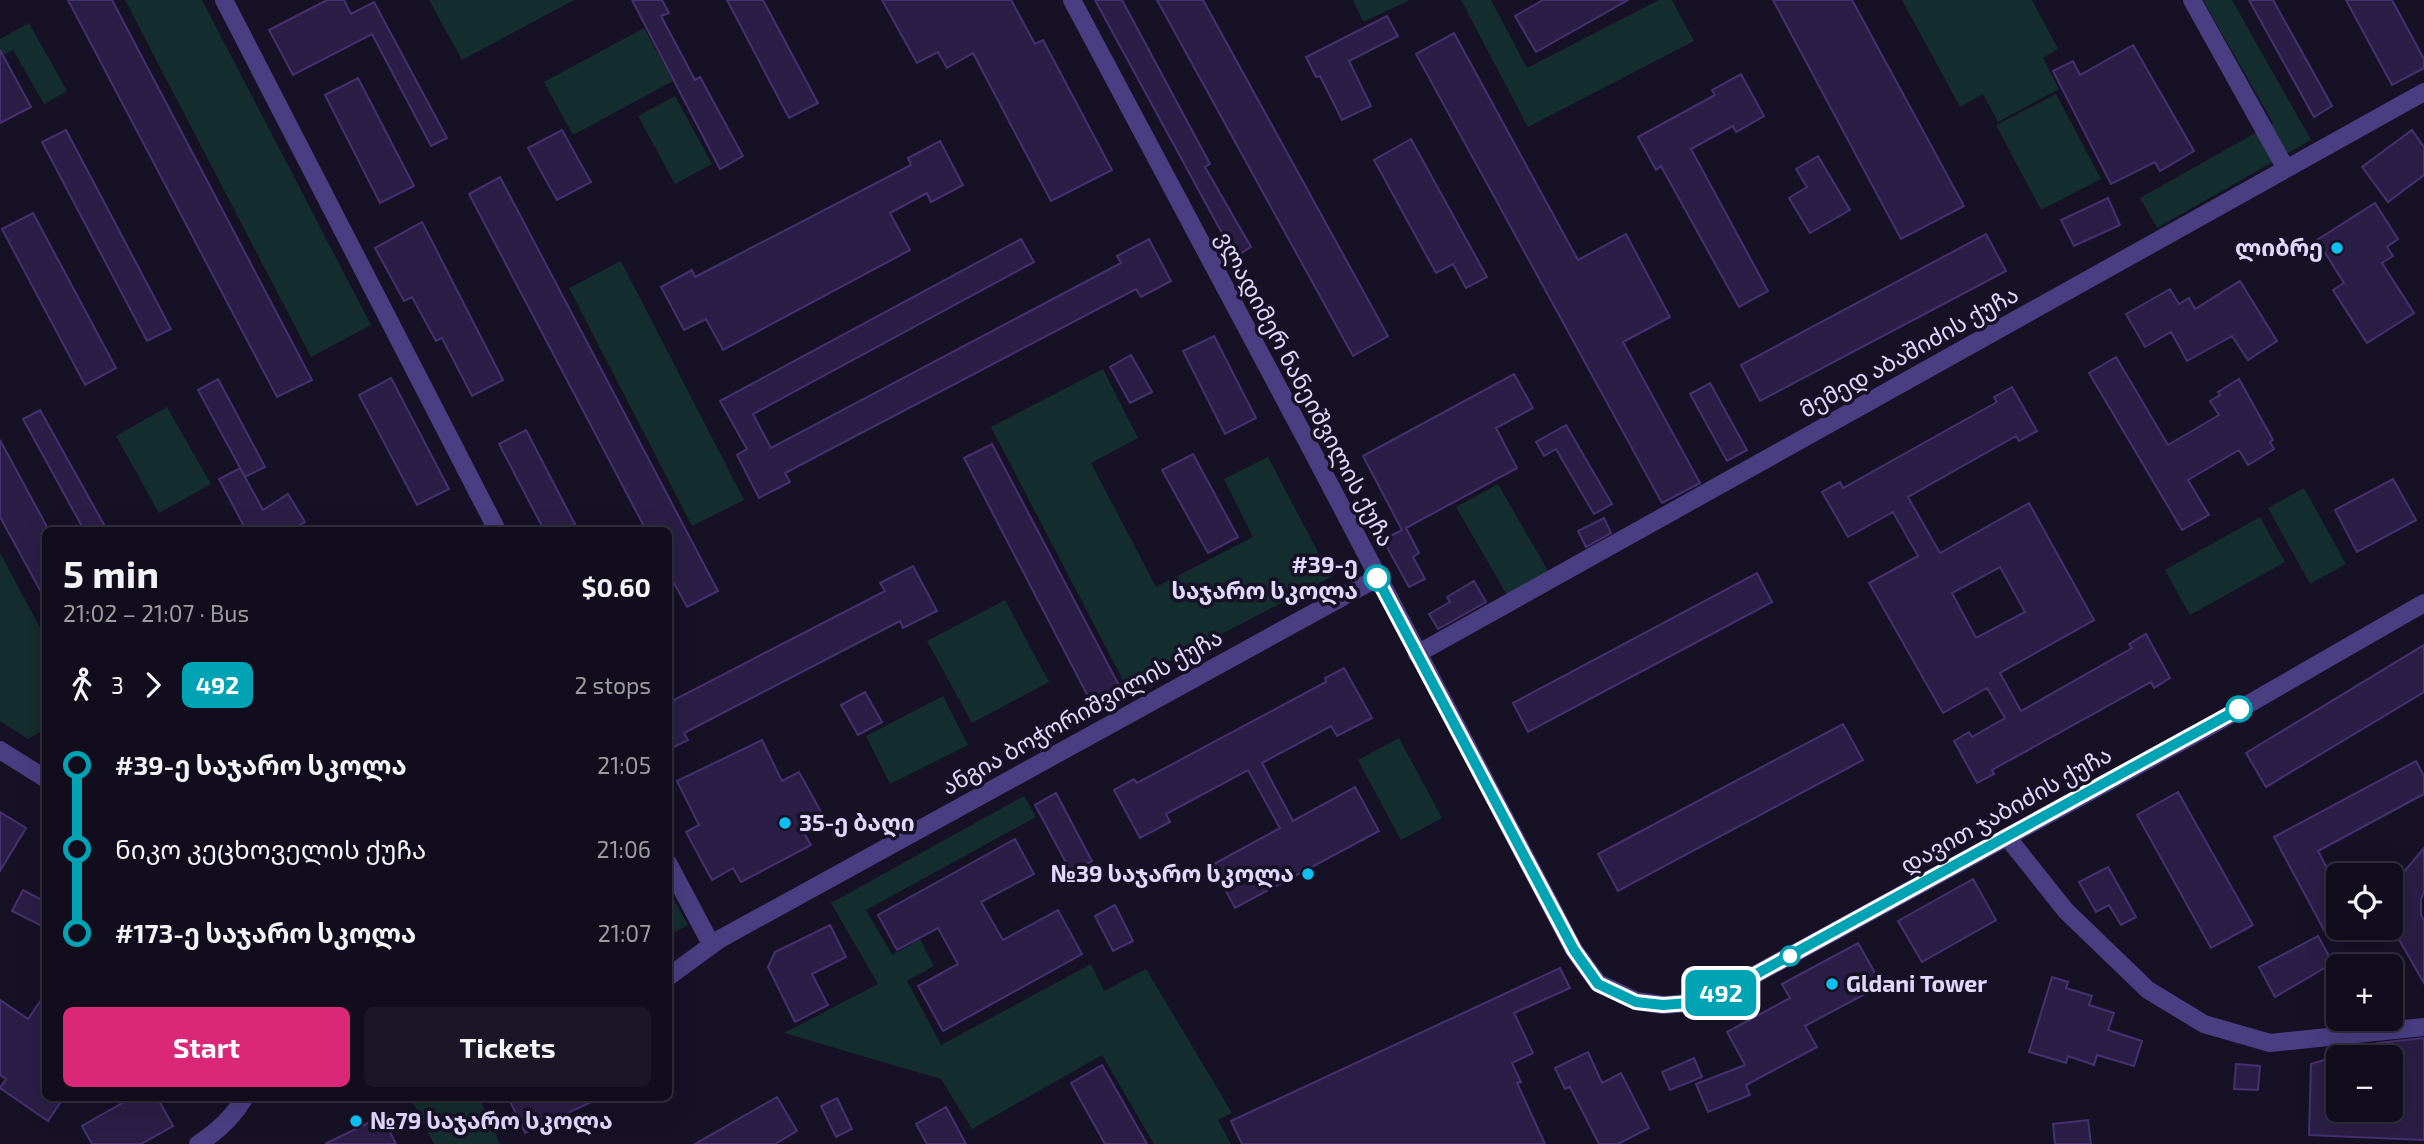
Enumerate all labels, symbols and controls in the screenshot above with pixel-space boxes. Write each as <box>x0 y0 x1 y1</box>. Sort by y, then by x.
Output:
street label: ვლადიმერ ნანეიშვილის ქუჩა <box>1210 226 1401 551</box>
place label: ლიბრე <box>2235 233 2323 262</box>
marker: ლიბრე <box>2329 240 2345 256</box>
street label: მემედ აბაშიძის ქუჩა <box>1794 279 2023 424</box>
text: 5 min <box>63 550 159 596</box>
place label: #39-ე საჯარო სკოლა <box>1172 550 1358 605</box>
marker: #39-ე საჯარო სკოლა <box>1364 565 1390 591</box>
text: $0.60 <box>581 571 651 602</box>
text: 21:02 – 21:07 · Bus <box>63 599 249 627</box>
street label: ანგია ბოჭორიშვილის ქუჩა <box>936 622 1227 801</box>
icon: walk <box>63 666 101 704</box>
icon: forward <box>134 666 172 704</box>
text: 492 <box>196 670 239 699</box>
text: 3 <box>111 671 124 699</box>
text: 2 stops <box>574 671 651 699</box>
unlabelled marker <box>2226 696 2252 722</box>
street label: დავით ჯაბიძის ქუჩა <box>1895 739 2116 880</box>
text: #39-ე საჯარო სკოლა <box>115 749 407 780</box>
text: 21:05 <box>597 751 651 779</box>
place label: 35-ე ბაღი <box>799 808 915 837</box>
marker: 35-ე ბაღი <box>777 815 793 831</box>
text: ნიკო კეცხოველის ქუჩა <box>115 833 426 864</box>
text: 21:06 <box>596 835 651 863</box>
place label: №39 საჯარო სკოლა <box>1050 859 1294 888</box>
map controls <box>2326 863 2403 1122</box>
button: locate <box>2326 863 2403 940</box>
marker: №39 საჯარო სკოლა <box>1300 866 1316 882</box>
text: #173-ე საჯარო სკოლა <box>115 917 416 948</box>
text: 21:07 <box>598 919 651 947</box>
unlabelled marker <box>1780 946 1800 966</box>
button: + <box>2326 954 2403 1031</box>
place label: Gldani Tower <box>1846 969 1987 997</box>
line badge: 492 <box>1681 970 1761 1016</box>
marker: Gldani Tower <box>1824 976 1840 992</box>
text: 492 <box>1699 978 1743 1007</box>
button: Start <box>63 1007 350 1087</box>
button: Tickets <box>364 1007 651 1087</box>
button: − <box>2326 1045 2403 1122</box>
place label: №79 საჯარო სკოლა <box>370 1106 613 1135</box>
marker: №79 საჯარო სკოლა <box>348 1113 364 1129</box>

